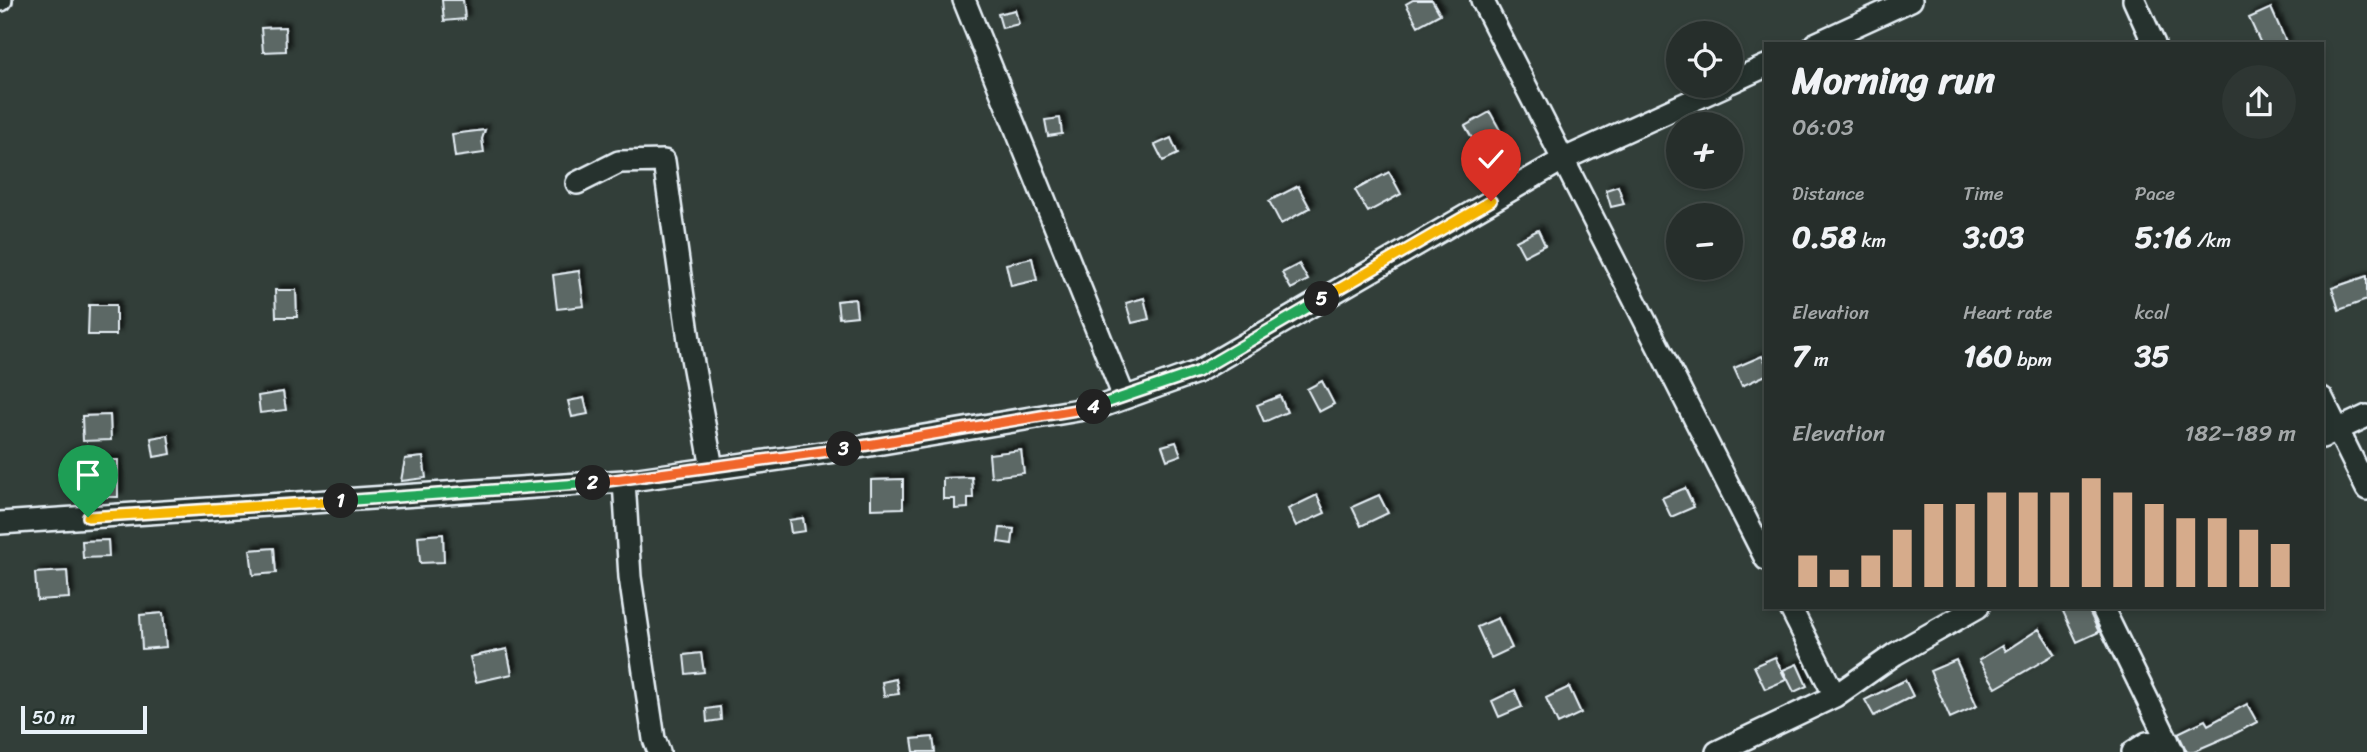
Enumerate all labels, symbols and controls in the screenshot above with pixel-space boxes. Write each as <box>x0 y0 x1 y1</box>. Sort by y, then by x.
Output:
map controls <box>1666 21 1743 280</box>
button: locate <box>1666 21 1743 98</box>
text: Morning run <box>1792 47 1995 114</box>
button: share <box>2222 65 2296 139</box>
text: 06:03 <box>1792 107 1854 148</box>
button: + <box>1666 112 1743 189</box>
pin <box>1461 129 1521 201</box>
icon: check <box>1472 140 1510 178</box>
text: Distance <box>1792 177 1864 210</box>
text: Time <box>1963 177 2004 210</box>
text: Pace <box>2135 177 2175 210</box>
button: − <box>1666 203 1743 280</box>
text: 0.58 <box>1792 210 1856 264</box>
text: 3:03 <box>1963 210 2024 264</box>
text: 5:16 <box>2135 210 2192 264</box>
text: km <box>1856 224 1886 257</box>
text: /km <box>2192 224 2231 257</box>
pin: 5 <box>1304 282 1340 316</box>
text: 5 <box>1316 282 1327 315</box>
text: Elevation <box>1792 296 1869 329</box>
text: Heart rate <box>1963 296 2053 329</box>
text: kcal <box>2135 296 2169 329</box>
text: 7 <box>1792 329 1809 383</box>
text: 160 <box>1963 329 2012 383</box>
text: 35 <box>2135 329 2169 383</box>
text: m <box>1809 343 1829 376</box>
text: bpm <box>2012 343 2052 376</box>
pin: 4 <box>1076 390 1112 424</box>
text: 4 <box>1088 390 1099 423</box>
text: Elevation <box>1792 413 1885 454</box>
text: 182–189 m <box>2184 413 2296 454</box>
pin: 3 <box>826 432 862 466</box>
text: 3 <box>838 432 849 465</box>
pin <box>58 445 118 517</box>
icon: arrive <box>69 456 107 494</box>
pin: 2 <box>576 466 610 500</box>
text: 2 <box>587 466 598 499</box>
pin: 1 <box>324 484 358 518</box>
text: 1 <box>336 484 345 517</box>
text: 50 m <box>32 701 75 734</box>
scale bar <box>21 703 147 735</box>

